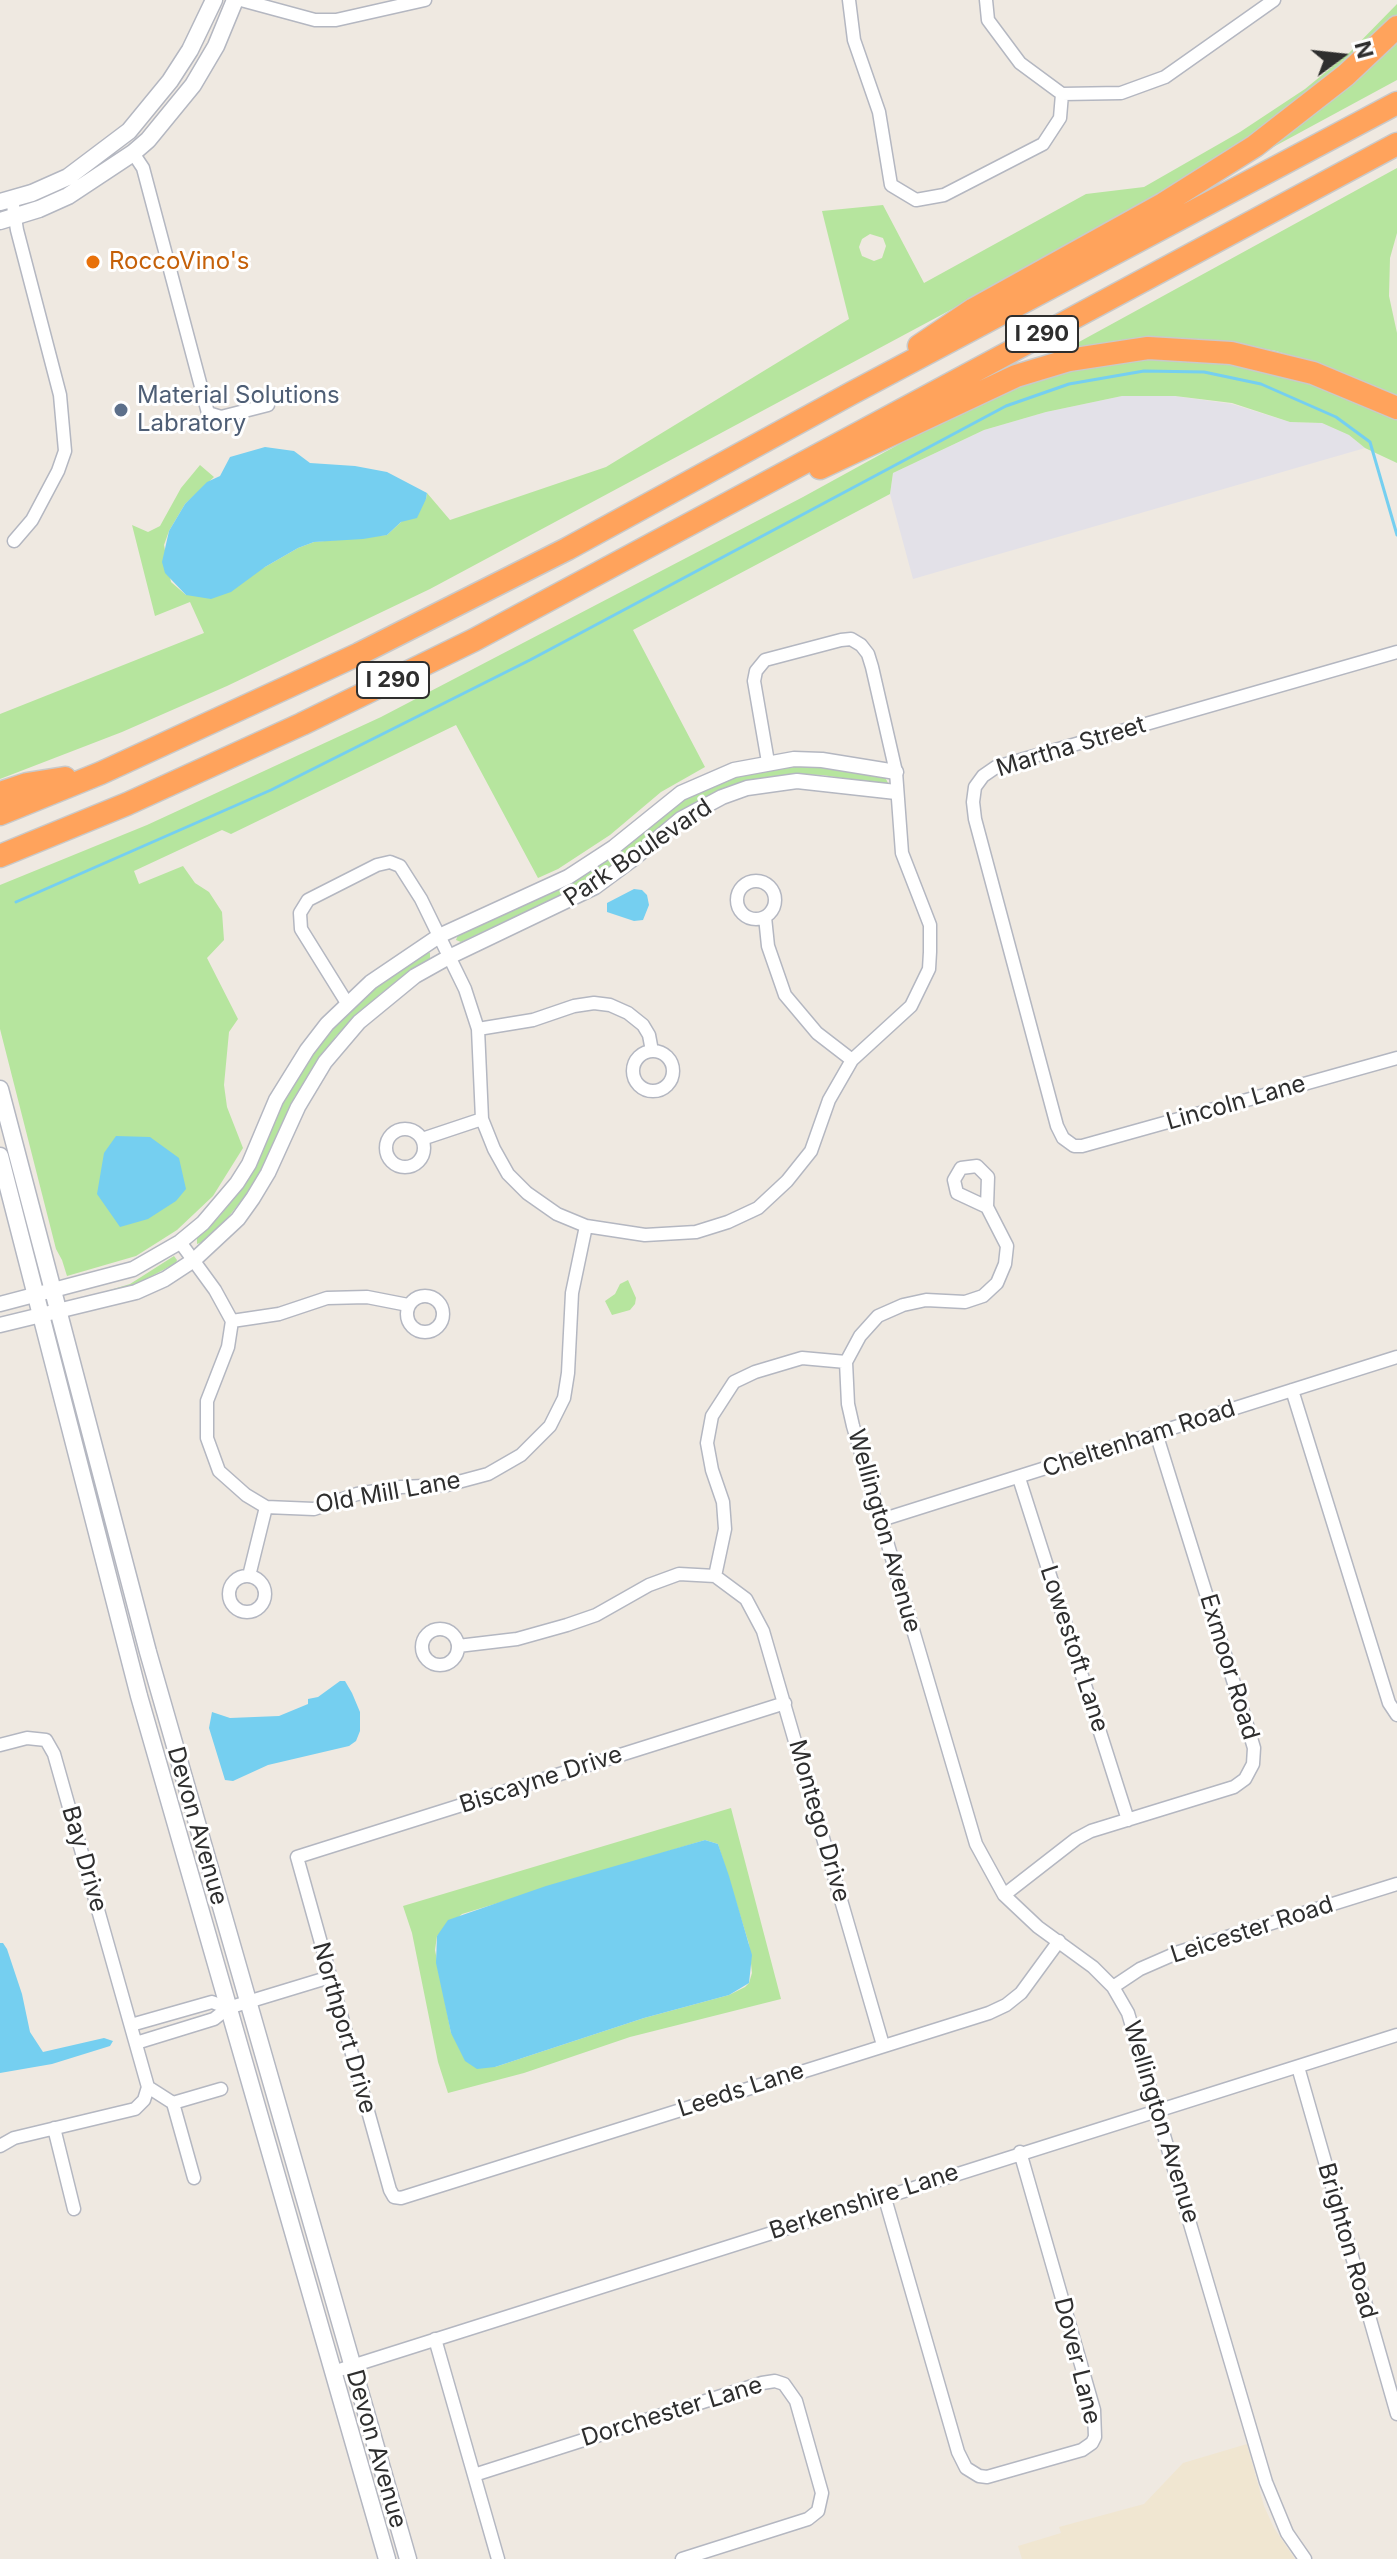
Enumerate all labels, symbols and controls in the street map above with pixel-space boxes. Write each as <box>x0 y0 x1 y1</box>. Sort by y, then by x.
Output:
north arrow <box>1301 16 1381 96</box>
text: N <box>1349 38 1379 61</box>
place label: RoccoVino's <box>109 248 250 276</box>
marker: RoccoVino's <box>84 253 102 271</box>
road number: I 290 <box>1006 316 1078 352</box>
place label: Material Solutions Labratory <box>137 382 340 438</box>
marker: Material Solutions Labratory <box>112 401 130 419</box>
road number: I 290 <box>357 662 429 698</box>
street label: Martha Street <box>993 711 1149 783</box>
street label: Park Boulevard <box>559 793 717 913</box>
street label: Lincoln Lane <box>1163 1069 1309 1137</box>
street label: Cheltenham Road <box>1039 1394 1239 1484</box>
street label: Wellington Avenue <box>841 1426 927 1636</box>
street label: Old Mill Lane <box>313 1466 463 1520</box>
street label: Lowestoft Lane <box>1034 1562 1114 1736</box>
street label: Exmoor Road <box>1193 1591 1265 1743</box>
street label: Montego Drive <box>782 1737 856 1905</box>
street label: Biscayne Drive <box>456 1740 626 1820</box>
street label: Devon Avenue <box>161 1743 233 1909</box>
street label: Bay Drive <box>55 1803 113 1915</box>
street label: Leicester Road <box>1167 1890 1337 1970</box>
street label: Northport Drive <box>306 1939 382 2117</box>
street label: Wellington Avenue <box>1117 2017 1205 2227</box>
street label: Leeds Lane <box>674 2056 808 2124</box>
street label: Berkenshire Lane <box>766 2158 962 2246</box>
street label: Brighton Road <box>1311 2160 1383 2322</box>
street label: Dover Lane <box>1047 2295 1107 2427</box>
street label: Devon Avenue <box>340 2366 412 2532</box>
street label: Dorchester Lane <box>578 2371 766 2453</box>

